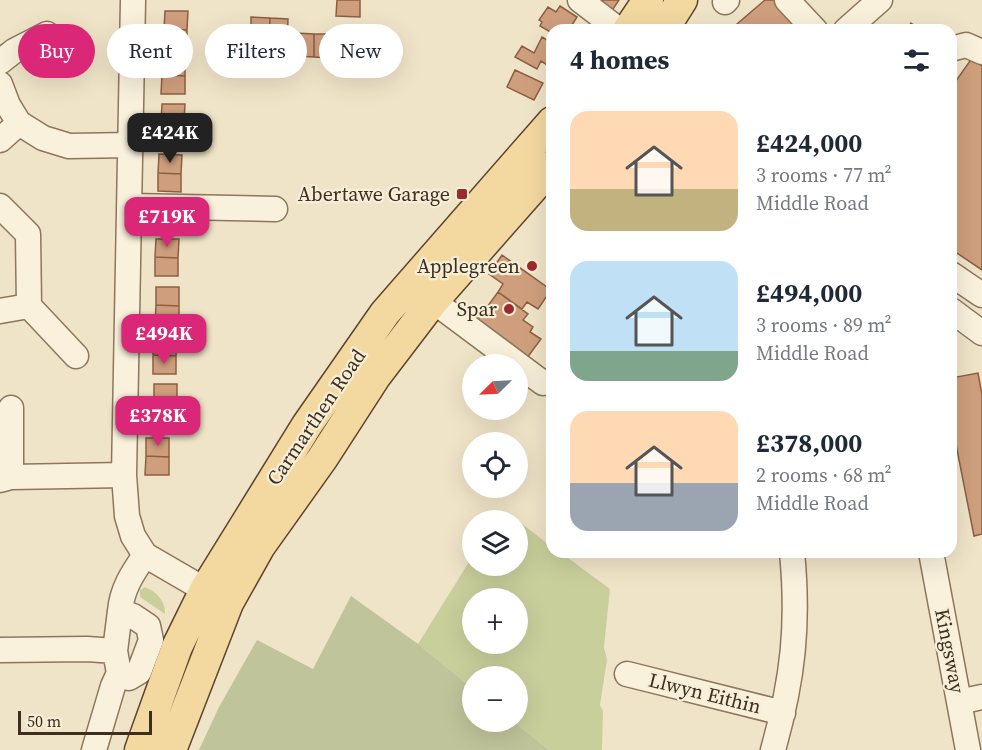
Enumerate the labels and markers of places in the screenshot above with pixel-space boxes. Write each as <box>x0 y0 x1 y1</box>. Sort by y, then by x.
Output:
pin: £424K <box>128 113 212 164</box>
place label: Abertawe Garage <box>298 180 450 208</box>
marker: Abertawe Garage <box>455 187 469 201</box>
pin: £719K <box>125 197 209 248</box>
place label: Applegreen <box>417 252 520 280</box>
marker: Applegreen <box>525 259 539 273</box>
place label: Spar <box>457 295 498 323</box>
marker: Spar <box>502 302 516 316</box>
pin: £494K <box>122 314 206 365</box>
pin: £378K <box>116 396 200 447</box>

